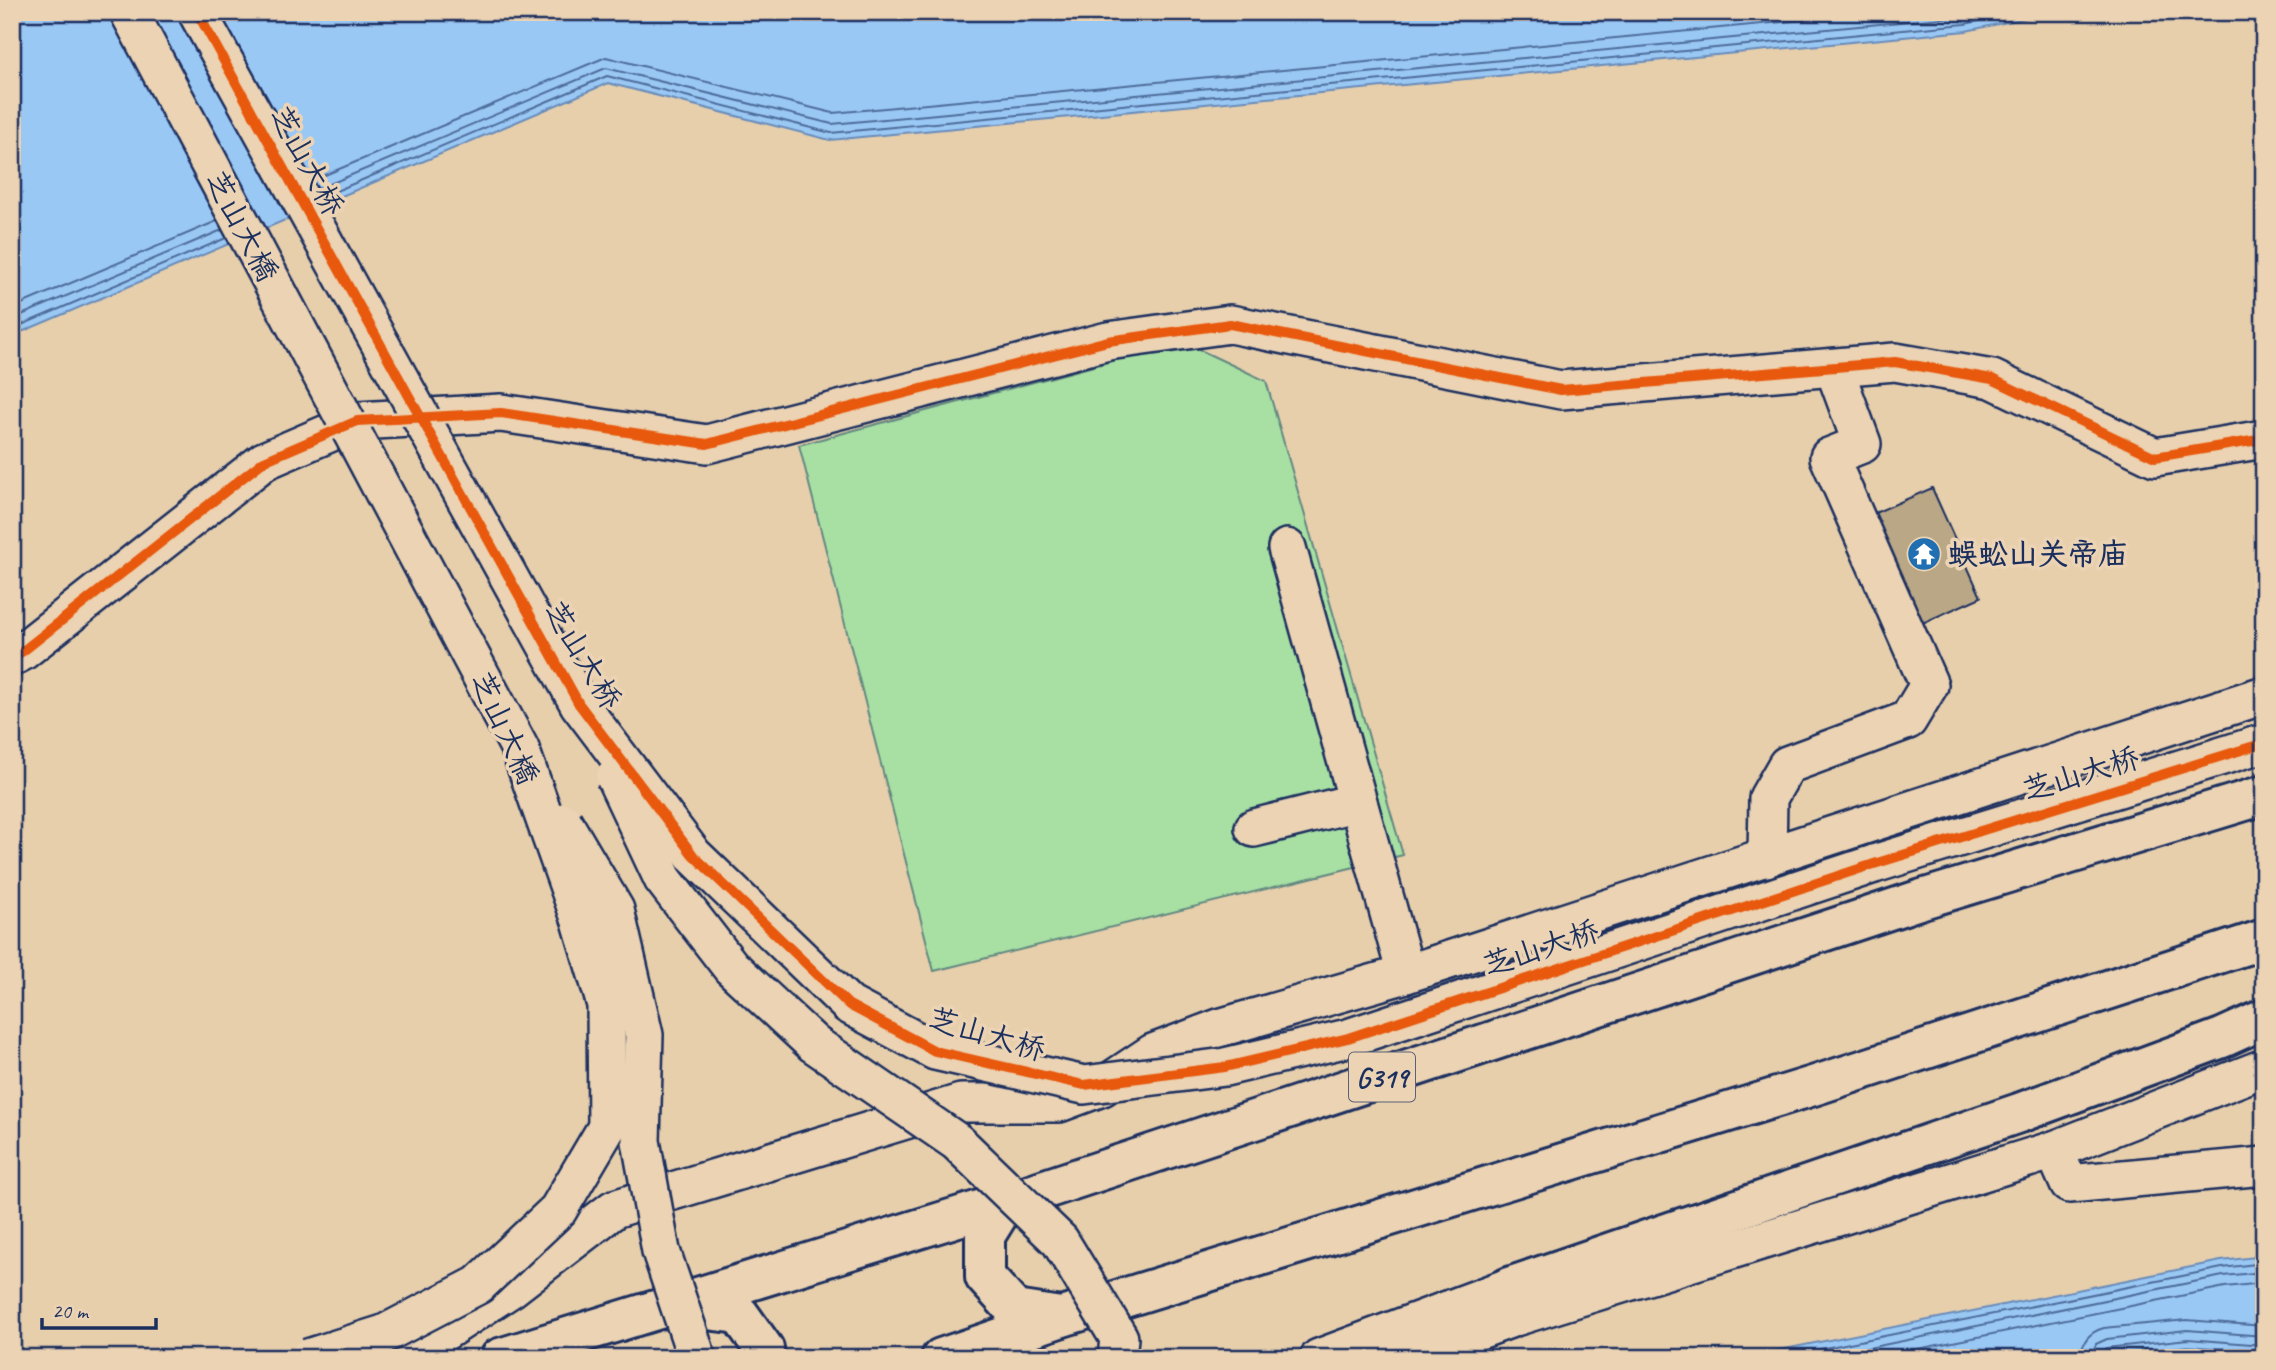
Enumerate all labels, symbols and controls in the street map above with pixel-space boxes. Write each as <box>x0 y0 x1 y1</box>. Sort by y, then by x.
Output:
street label: 芝山大桥 <box>261 99 353 223</box>
street label: 芝山大橋 <box>197 164 287 288</box>
temple icon: 蜈蚣山关帝庙 <box>1905 535 1943 573</box>
place label: 蜈蚣山关帝庙 <box>1948 535 2128 573</box>
street label: 芝山大桥 <box>536 594 630 716</box>
street label: 芝山大橋 <box>462 666 548 790</box>
street label: 芝山大桥 <box>2018 738 2144 810</box>
street label: 芝山大桥 <box>1478 911 1604 985</box>
street label: 芝山大桥 <box>924 999 1050 1069</box>
road number: G319 <box>1349 1052 1415 1102</box>
scale bar <box>42 1286 156 1330</box>
text: 20 m <box>52 1298 90 1324</box>

